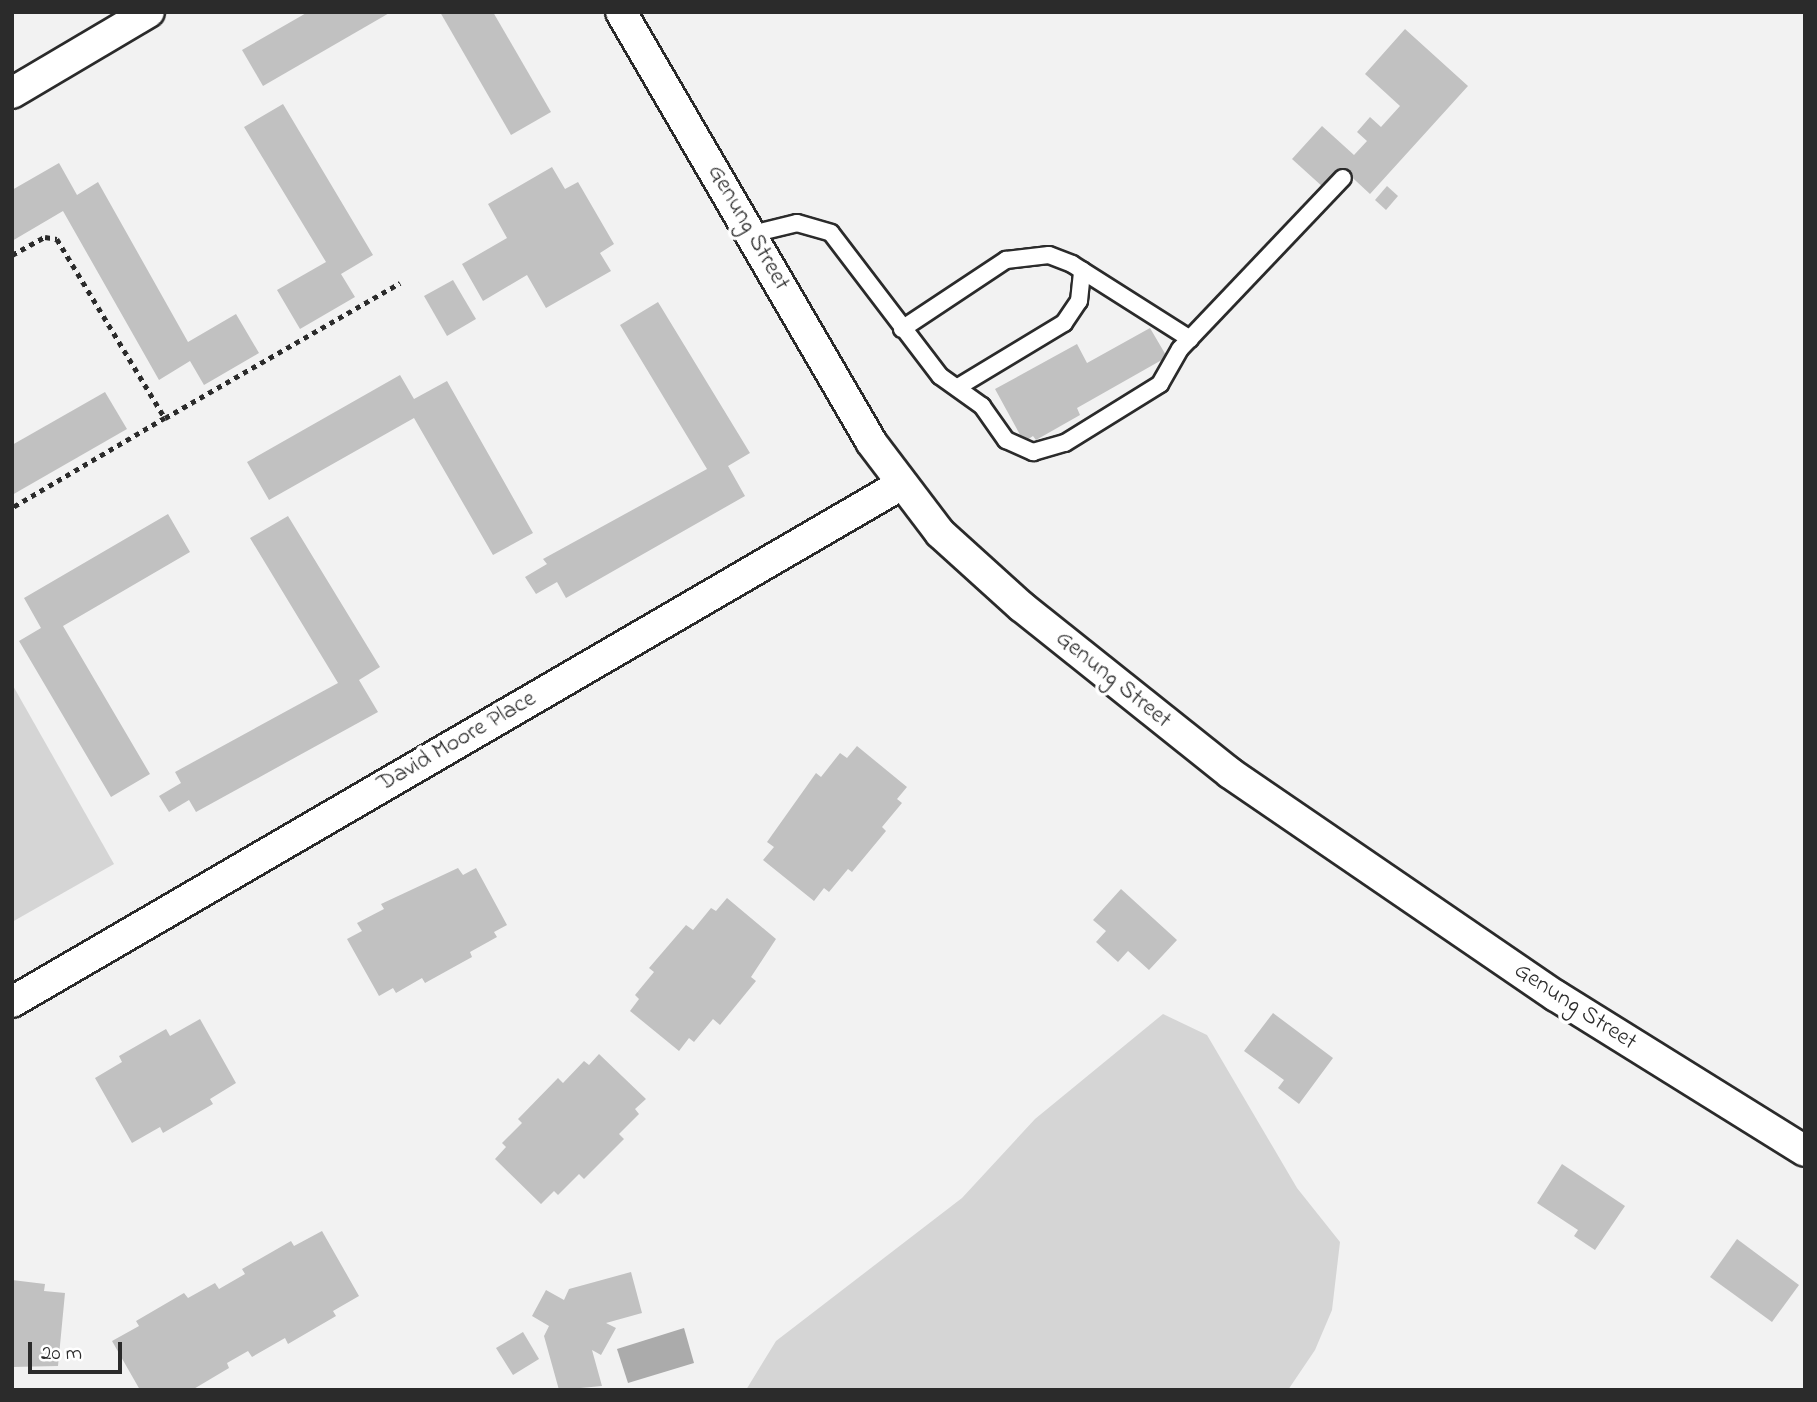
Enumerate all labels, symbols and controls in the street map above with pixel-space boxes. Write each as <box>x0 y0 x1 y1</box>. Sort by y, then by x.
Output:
street label: Genung Street <box>700 160 796 296</box>
street label: Genung Street <box>1049 625 1177 735</box>
street label: David Moore Place <box>373 685 541 799</box>
street label: Genung Street <box>1508 957 1642 1057</box>
scale bar <box>32 1328 126 1372</box>
text: 20 m <box>41 1339 82 1369</box>

